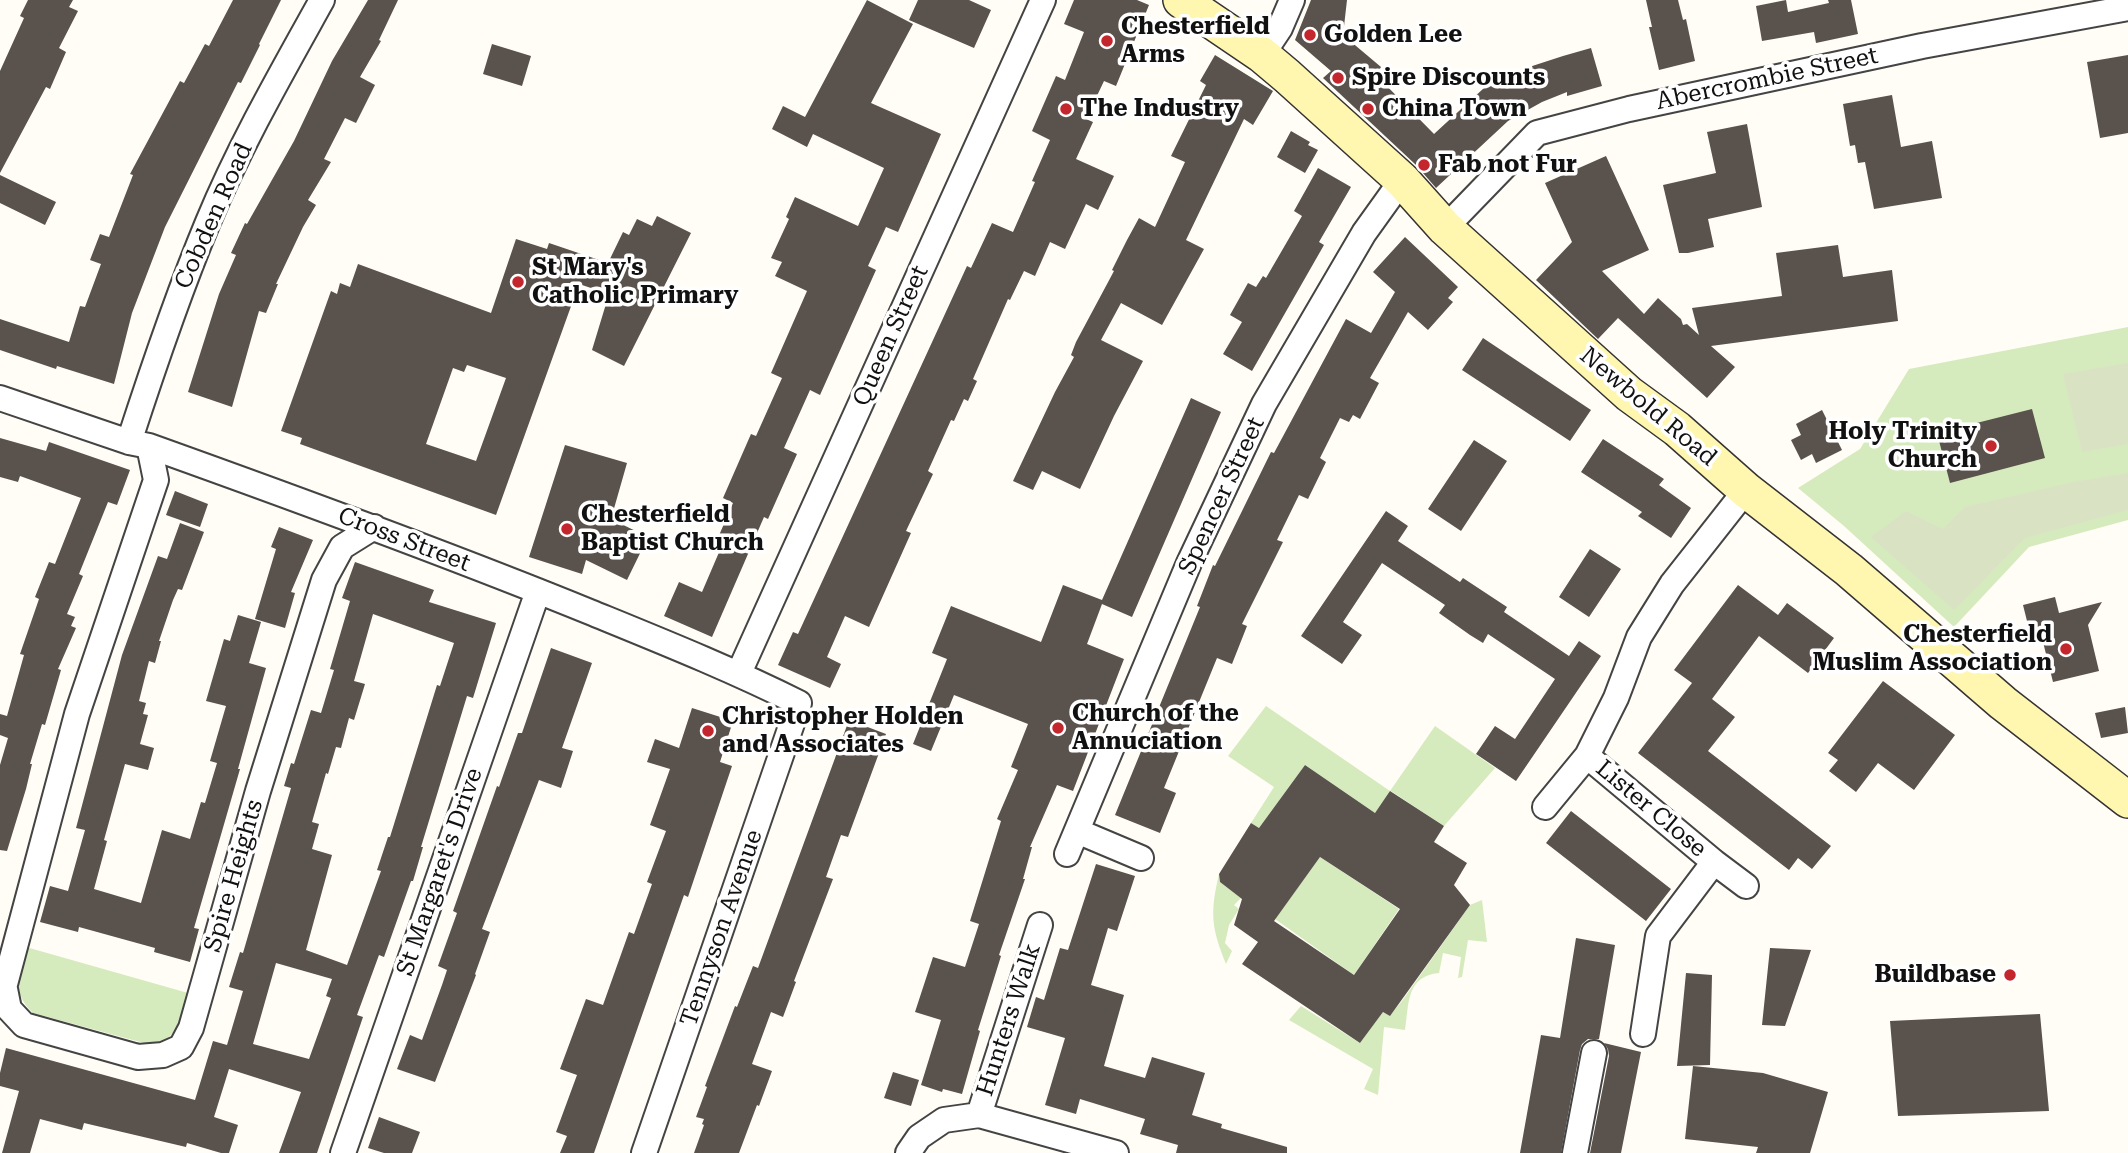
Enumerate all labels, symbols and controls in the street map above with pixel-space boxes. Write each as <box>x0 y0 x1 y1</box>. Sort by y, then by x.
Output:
place label: Chesterfield Arms <box>1121 13 1270 69</box>
place label: Golden Lee <box>1324 21 1462 49</box>
marker: Golden Lee <box>1302 27 1318 43</box>
marker: Chesterfield Arms <box>1099 33 1115 49</box>
street label: Abercrombie Street <box>1654 41 1880 117</box>
place label: Spire Discounts <box>1352 64 1545 92</box>
marker: Spire Discounts <box>1330 70 1346 86</box>
place label: The Industry <box>1080 95 1239 123</box>
place label: China Town <box>1382 95 1527 123</box>
marker: The Industry <box>1058 101 1074 117</box>
marker: China Town <box>1360 101 1376 117</box>
street label: Cobden Road <box>169 139 259 293</box>
place label: Fab not Fur <box>1438 151 1577 179</box>
marker: Fab not Fur <box>1416 157 1432 173</box>
place label: St Mary's Catholic Primary <box>532 254 739 310</box>
street label: Queen Street <box>847 261 935 411</box>
marker: St Mary's Catholic Primary <box>510 274 526 290</box>
street label: Newbold Road <box>1574 341 1722 473</box>
street label: Spencer Street <box>1173 413 1271 579</box>
place label: Holy Trinity Church <box>1828 418 1977 474</box>
marker: Holy Trinity Church <box>1983 438 1999 454</box>
place label: Chesterfield Baptist Church <box>581 501 764 557</box>
street label: Cross Street <box>334 502 474 578</box>
marker: Chesterfield Baptist Church <box>559 521 575 537</box>
place label: Chesterfield Muslim Association <box>1813 621 2052 677</box>
marker: Chesterfield Muslim Association <box>2058 641 2074 657</box>
place label: Church of the Annuciation <box>1072 700 1239 756</box>
place label: Christopher Holden and Associates <box>722 703 964 759</box>
marker: Church of the Annuciation <box>1050 720 1066 736</box>
marker: Christopher Holden and Associates <box>700 723 716 739</box>
street label: Lister Close <box>1590 754 1712 864</box>
street label: St Margaret's Drive <box>391 764 489 980</box>
street label: Spire Heights <box>198 796 270 956</box>
street label: Tennyson Avenue <box>675 826 769 1030</box>
street label: Hunters Walk <box>971 940 1047 1100</box>
place label: Buildbase <box>1875 961 1996 989</box>
marker: Buildbase <box>2002 967 2018 983</box>

